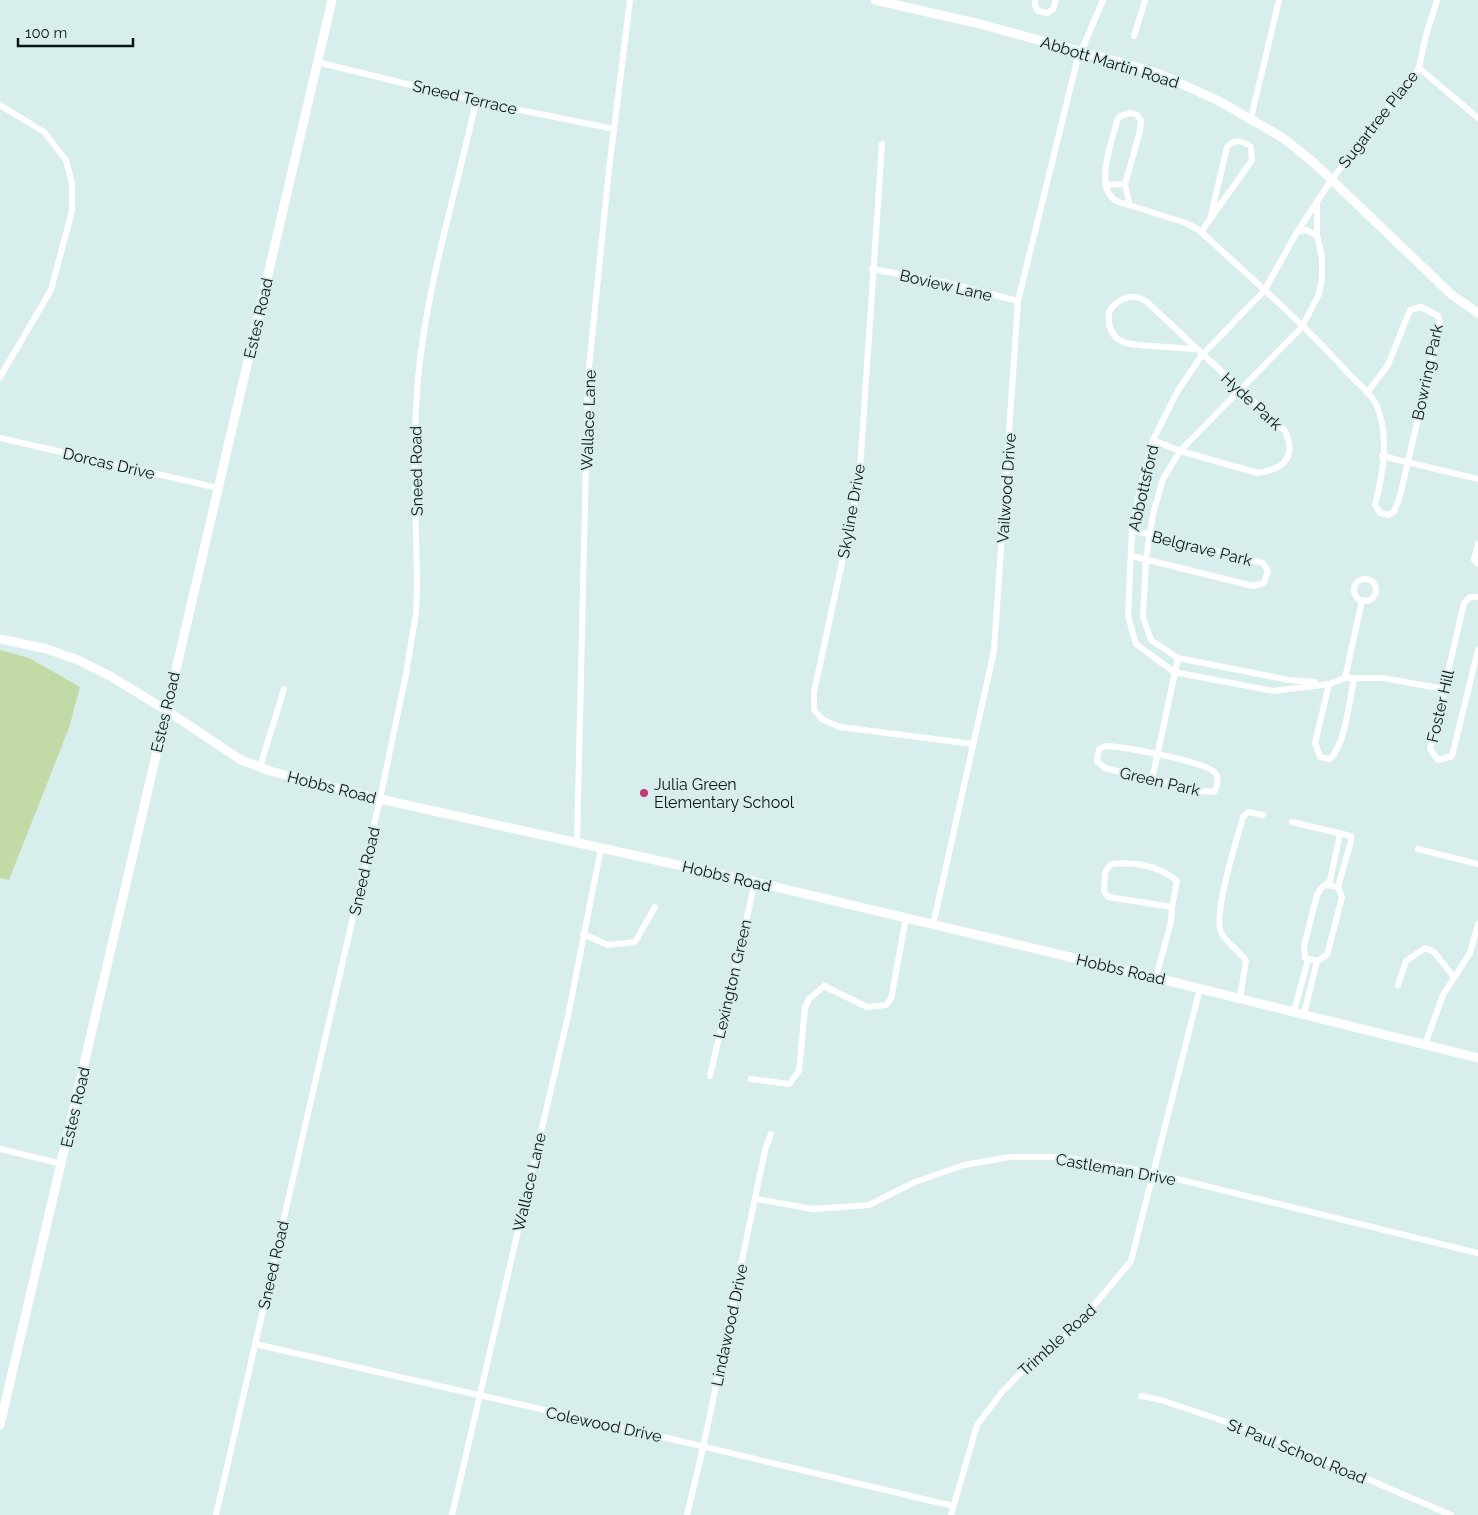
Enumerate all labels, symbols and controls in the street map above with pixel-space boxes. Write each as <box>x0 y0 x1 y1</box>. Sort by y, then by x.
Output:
scale bar <box>18 15 132 47</box>
text: 100 m <box>25 24 67 42</box>
street label: Abbott Martin Road <box>1038 32 1181 93</box>
street label: Sugartree Place <box>1335 67 1422 172</box>
street label: Sneed Terrace <box>411 76 519 119</box>
street label: Boview Lane <box>898 266 994 305</box>
street label: Estes Road <box>240 276 277 360</box>
street label: Bowring Park <box>1408 322 1447 422</box>
street label: Hyde Park <box>1217 368 1286 435</box>
street label: Wallace Lane <box>577 369 600 471</box>
street label: Sneed Road <box>406 426 427 516</box>
street label: Vailwood Drive <box>993 432 1020 544</box>
street label: Abbottsford <box>1124 443 1163 533</box>
street label: Dorcas Drive <box>61 444 157 483</box>
street label: Skyline Drive <box>834 462 869 560</box>
street label: Belgrave Park <box>1150 527 1255 570</box>
street label: Foster Hill <box>1423 667 1458 744</box>
street label: Estes Road <box>147 670 184 754</box>
street label: Green Park <box>1118 763 1202 800</box>
street label: Hobbs Road <box>285 767 378 808</box>
place label: Julia Green Elementary School <box>654 775 795 812</box>
marker: Julia Green Elementary School <box>638 787 650 799</box>
street label: Sneed Road <box>345 825 384 917</box>
street label: Hobbs Road <box>680 857 773 896</box>
street label: Lexington Green <box>709 918 755 1041</box>
street label: Hobbs Road <box>1074 950 1167 989</box>
street label: Estes Road <box>57 1065 94 1149</box>
street label: Wallace Lane <box>509 1131 550 1233</box>
street label: Castleman Drive <box>1054 1150 1177 1189</box>
street label: Sneed Road <box>254 1219 293 1311</box>
street label: Lindawood Drive <box>707 1262 752 1388</box>
street label: Trimble Road <box>1014 1300 1100 1380</box>
street label: Colewood Drive <box>544 1403 664 1446</box>
street label: St Paul School Road <box>1225 1415 1369 1488</box>

